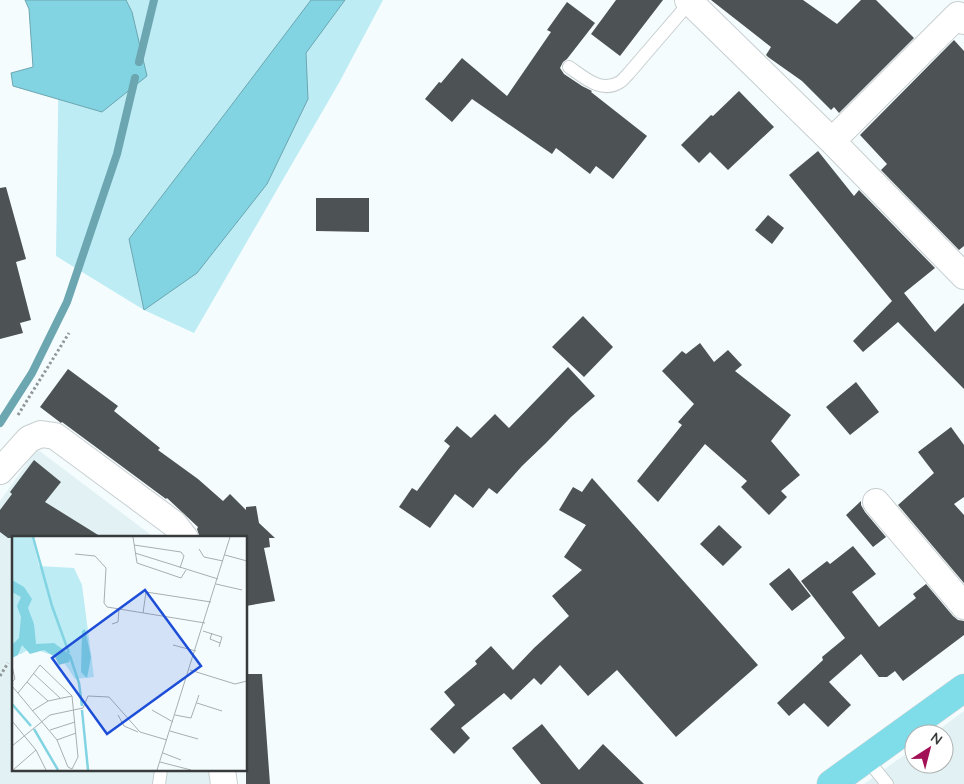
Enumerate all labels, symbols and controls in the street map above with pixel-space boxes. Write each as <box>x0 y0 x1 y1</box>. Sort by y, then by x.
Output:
inset map <box>12 536 248 772</box>
north arrow <box>904 724 954 774</box>
text: N <box>927 728 946 749</box>

